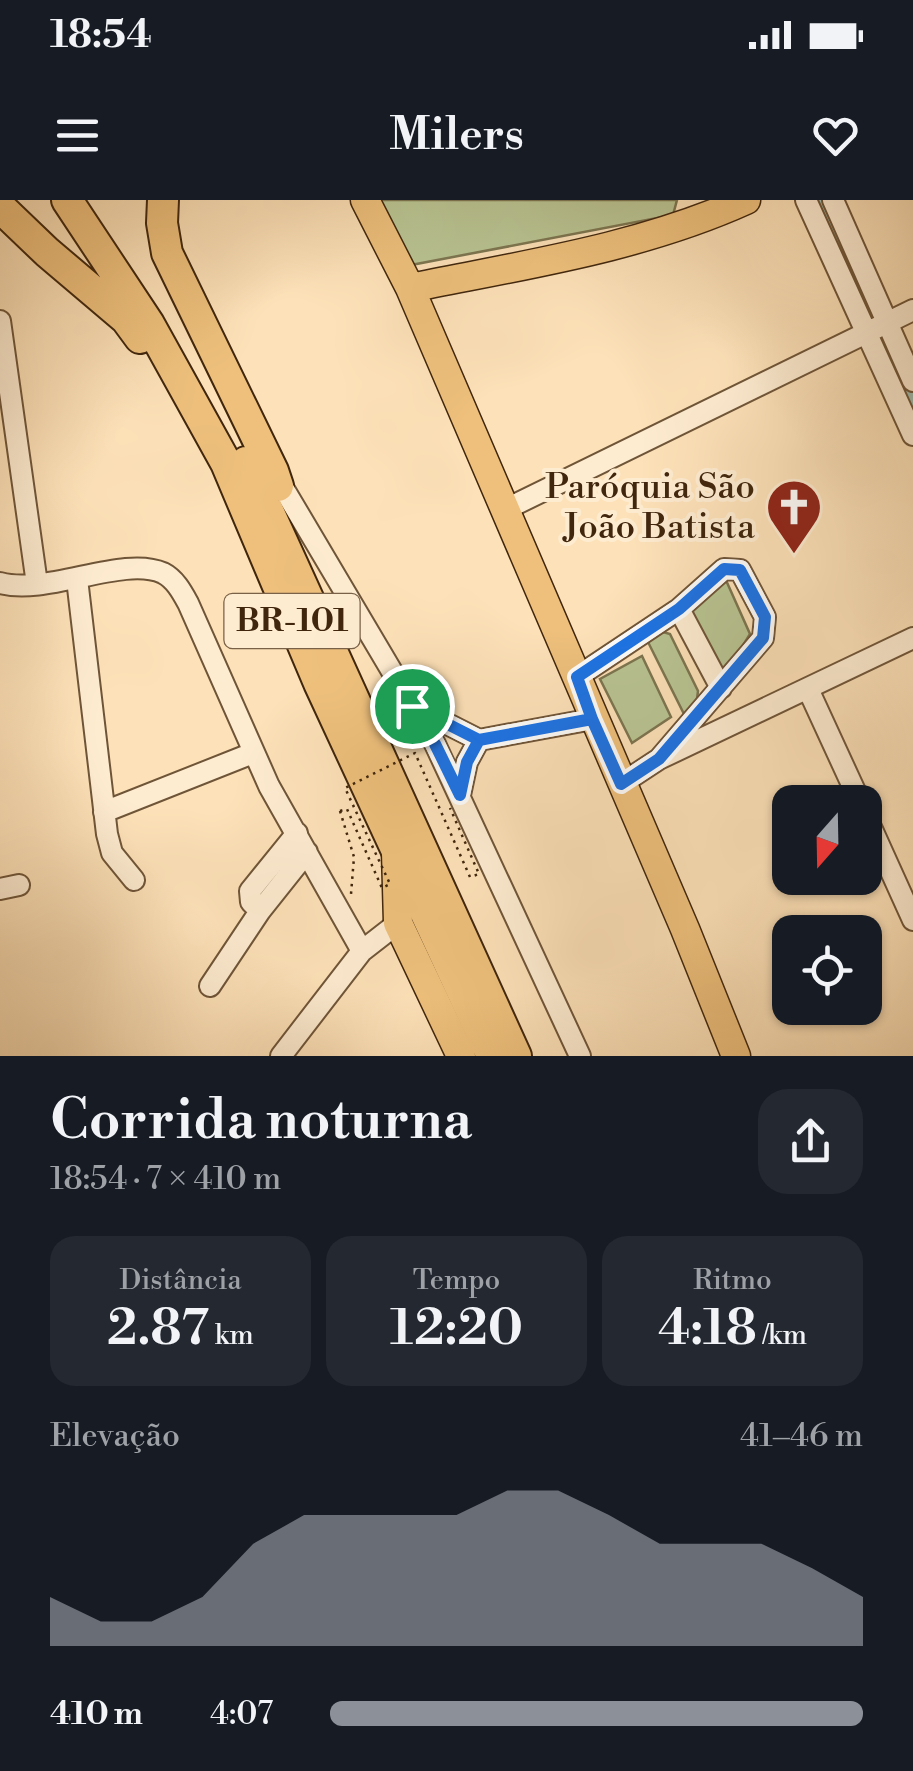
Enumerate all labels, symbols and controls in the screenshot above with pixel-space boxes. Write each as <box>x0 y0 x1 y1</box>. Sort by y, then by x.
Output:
text: 18:54 <box>50 12 152 59</box>
text: Milers <box>389 107 524 164</box>
icon: menu <box>50 108 105 163</box>
icon: heart <box>808 108 863 163</box>
place label: Paróquia São João Batista <box>545 466 755 549</box>
church icon: Paróquia São João Batista <box>764 477 824 556</box>
road number: BR-101 <box>224 594 360 648</box>
pin <box>370 664 455 749</box>
icon: arrive <box>385 679 440 734</box>
north arrow <box>772 785 882 895</box>
map controls <box>772 785 882 1025</box>
button: locate <box>772 915 882 1025</box>
text: Corrida noturna <box>50 1087 472 1156</box>
button: share <box>758 1089 863 1194</box>
text: 18:54 · 7 × 410 m <box>50 1159 281 1199</box>
text: Distância <box>119 1263 242 1298</box>
text: Tempo <box>413 1263 500 1298</box>
text: Ritmo <box>693 1263 772 1298</box>
text: 2.87 <box>107 1298 209 1360</box>
text: 12:20 <box>390 1298 523 1360</box>
text: 4:18 <box>658 1298 757 1360</box>
text: km <box>209 1318 254 1353</box>
text: /km <box>757 1318 807 1353</box>
text: Elevação <box>50 1416 180 1456</box>
text: 41–46 m <box>740 1416 863 1456</box>
text: 410 m <box>50 1694 143 1734</box>
text: 4:07 <box>210 1694 273 1734</box>

